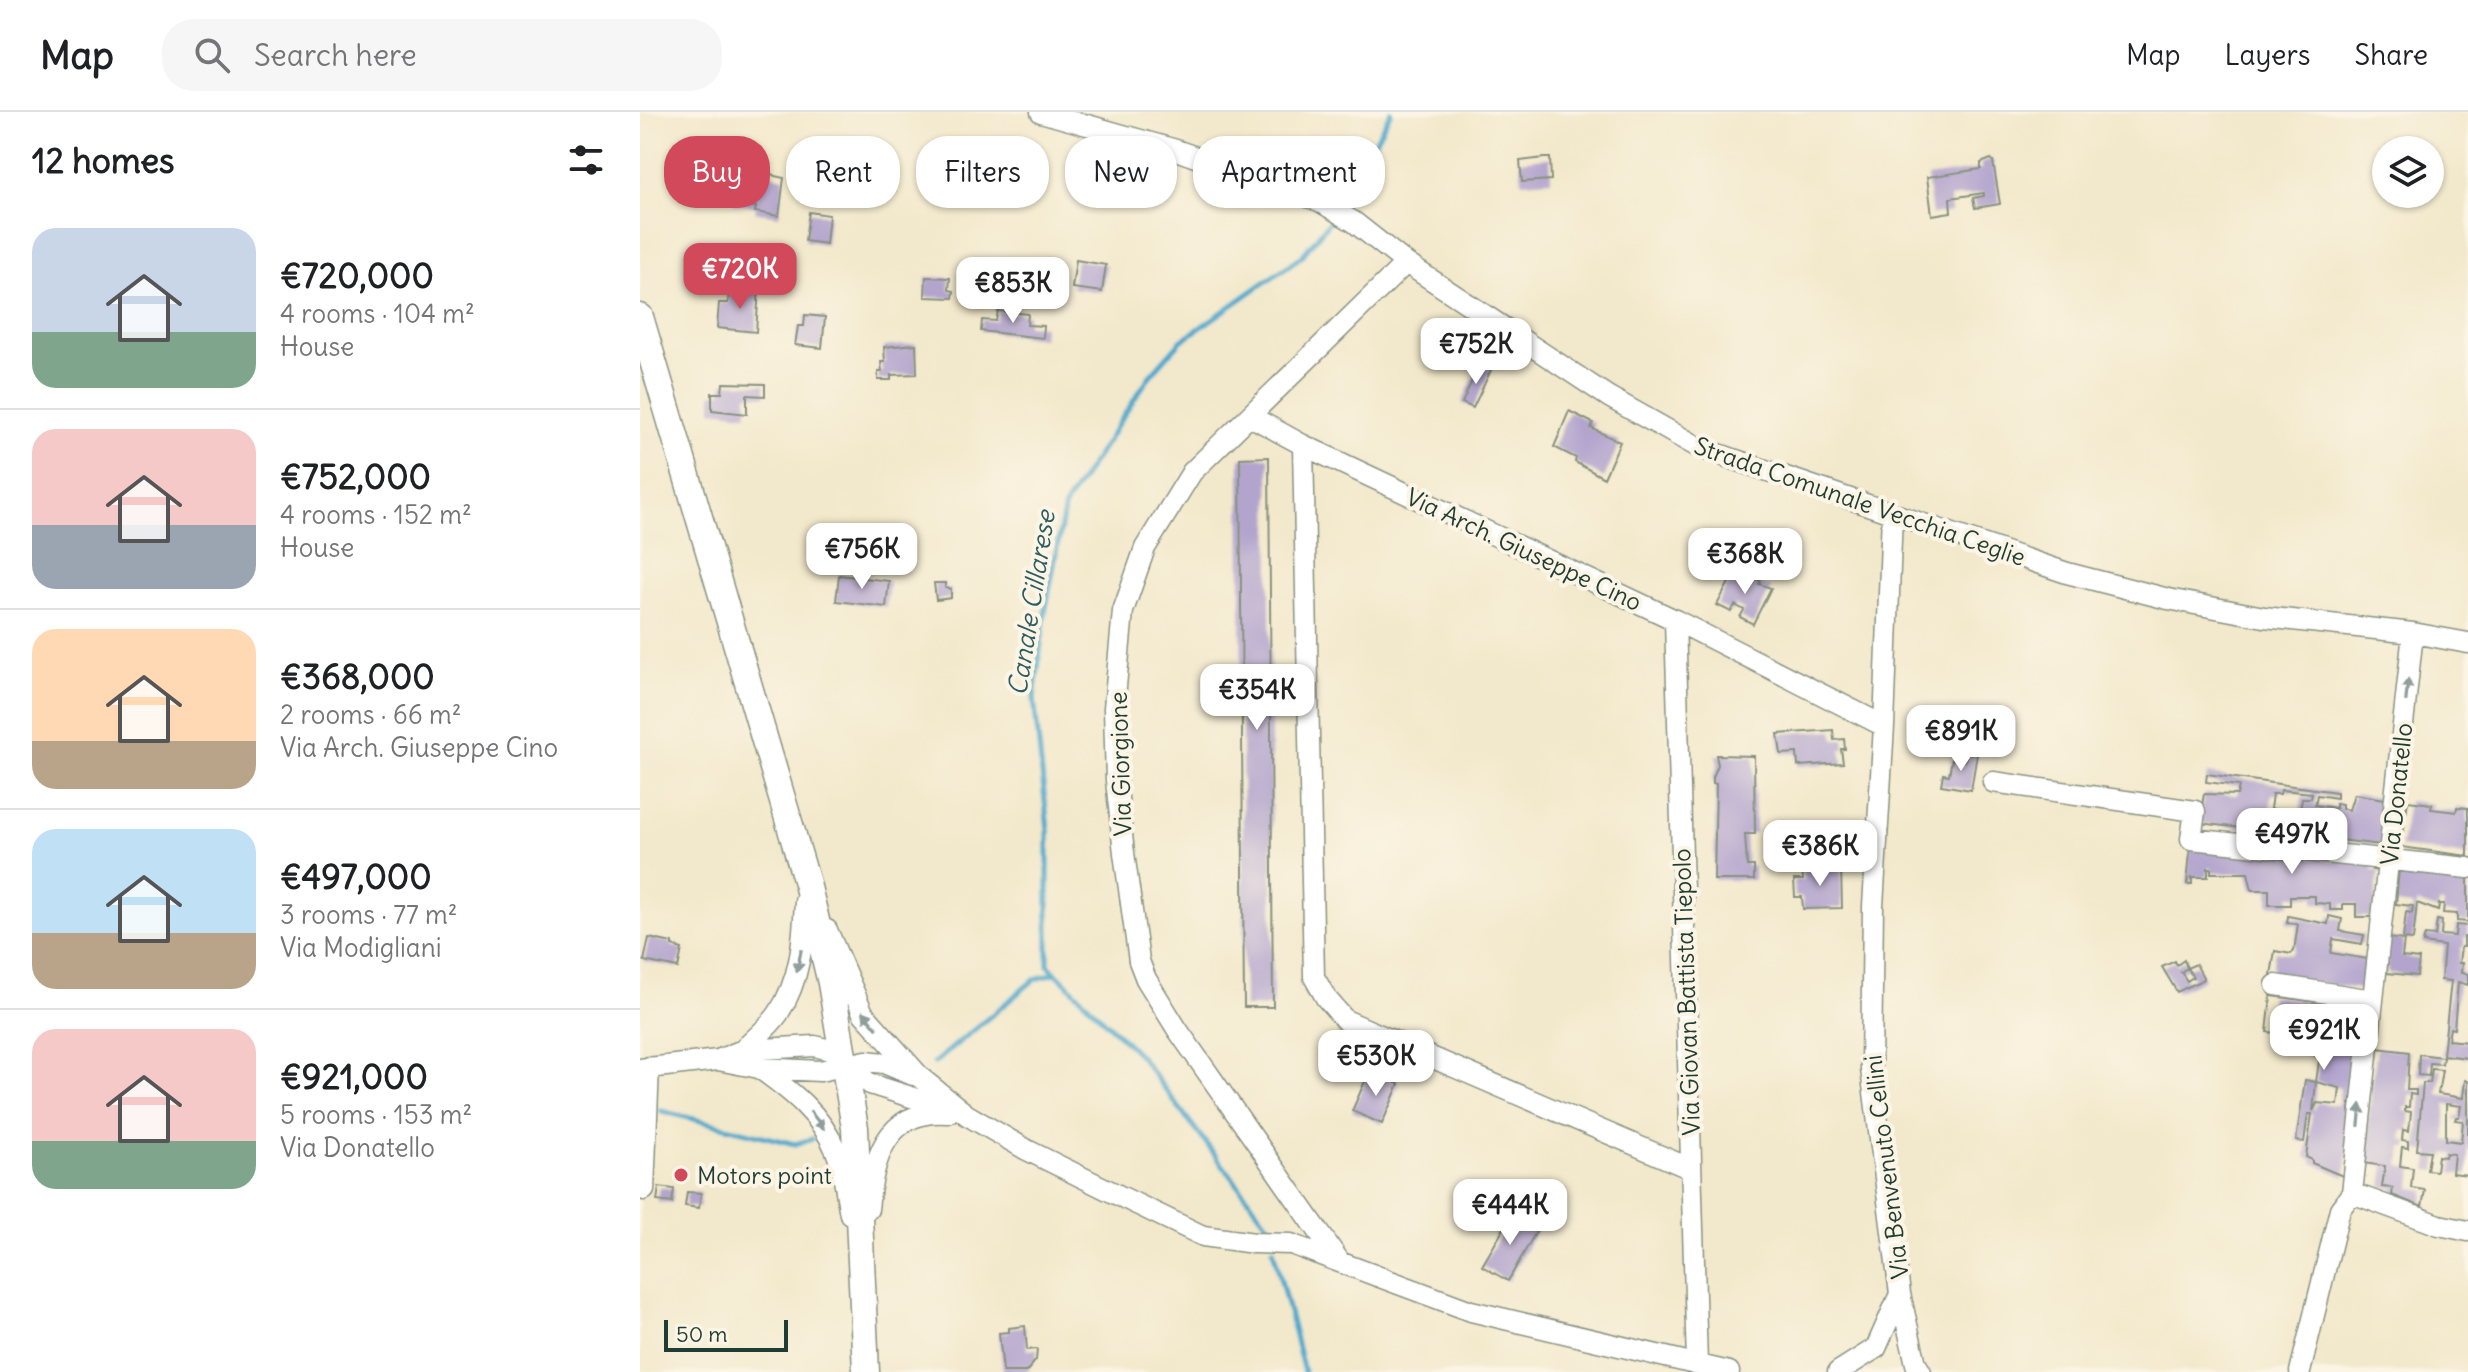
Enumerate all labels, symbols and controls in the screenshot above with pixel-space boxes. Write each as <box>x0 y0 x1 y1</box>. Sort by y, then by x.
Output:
search box <box>162 19 722 91</box>
text: Map <box>40 32 114 79</box>
icon: search <box>190 33 234 77</box>
text: Search here <box>254 36 417 74</box>
text: Map <box>2126 37 2181 73</box>
text: Layers <box>2225 37 2311 73</box>
text: Share <box>2355 37 2428 73</box>
chip: Buy <box>664 136 770 208</box>
chip: Rent <box>786 136 900 208</box>
chip: Filters <box>916 136 1049 208</box>
chip: New <box>1065 136 1177 208</box>
chip: Apartment <box>1193 136 1385 208</box>
map controls <box>2372 136 2444 208</box>
button: layers <box>2372 136 2444 208</box>
icon: filters <box>564 138 608 182</box>
text: 12 homes <box>32 139 175 182</box>
pin: €720K <box>684 243 796 311</box>
text: €720K <box>702 252 778 285</box>
text: €720,000 <box>280 254 434 297</box>
pin: €853K <box>957 257 1069 325</box>
icon: home <box>96 260 192 356</box>
text: €853K <box>974 266 1052 299</box>
text: 4 rooms · 104 m² <box>280 297 475 330</box>
pin: €752K <box>1420 318 1532 386</box>
text: €752K <box>1439 327 1513 360</box>
text: House <box>280 330 354 363</box>
street label: Strada Comunale Vecchia Ceglie <box>1690 430 2030 572</box>
text: €752,000 <box>280 455 431 498</box>
icon: home <box>96 461 192 557</box>
street label: Via Arch. Giuseppe Cino <box>1401 481 1647 617</box>
text: 4 rooms · 152 m² <box>280 498 472 531</box>
water label: Canale Cillarese <box>1000 506 1062 698</box>
pin: €756K <box>806 523 918 591</box>
pin: €368K <box>1689 528 1801 596</box>
text: House <box>280 531 354 564</box>
text: €756K <box>824 532 900 565</box>
text: €368K <box>1706 537 1784 570</box>
text: €368,000 <box>280 655 435 698</box>
icon: home <box>96 661 192 757</box>
pin: €354K <box>1201 664 1313 732</box>
text: €354K <box>1218 673 1296 706</box>
one-way arrow <box>2401 677 2414 702</box>
street label: Via Giorgione <box>1102 691 1138 837</box>
text: 2 rooms · 66 m² <box>280 698 462 731</box>
pin: €891K <box>1905 705 2017 773</box>
text: €891K <box>1924 714 1998 747</box>
street label: Via Donatello <box>2374 721 2418 867</box>
text: Via Arch. Giuseppe Cino <box>280 731 558 764</box>
pin: €497K <box>2236 808 2348 876</box>
text: €497K <box>2254 817 2330 850</box>
pin: €386K <box>1764 820 1876 888</box>
text: €386K <box>1781 829 1859 862</box>
street label: Via Giovan Battista Tiepolo <box>1666 848 1706 1136</box>
text: €497,000 <box>280 855 432 898</box>
icon: home <box>96 861 192 957</box>
text: 3 rooms · 77 m² <box>280 898 458 931</box>
text: Via Modigliani <box>280 931 442 964</box>
one-way arrow <box>793 948 805 973</box>
pin: €921K <box>2268 1004 2380 1072</box>
one-way arrow <box>862 1010 878 1030</box>
text: €921K <box>2288 1013 2360 1046</box>
pin: €530K <box>1320 1030 1432 1098</box>
text: €530K <box>1336 1039 1416 1072</box>
street label: Via Benvenuto Cellini <box>1857 1053 1915 1281</box>
text: €921,000 <box>280 1055 428 1098</box>
icon: home <box>96 1061 192 1157</box>
text: 5 rooms · 153 m² <box>280 1098 472 1131</box>
one-way arrow <box>2354 1102 2367 1127</box>
one-way arrow <box>808 1110 825 1130</box>
text: Via Donatello <box>280 1131 435 1164</box>
place label: Motors point <box>697 1160 832 1190</box>
marker: Motors point <box>672 1166 690 1184</box>
pin: €444K <box>1454 1179 1566 1247</box>
text: €444K <box>1471 1188 1549 1221</box>
scale bar <box>664 1316 788 1352</box>
text: 50 m <box>676 1320 728 1348</box>

